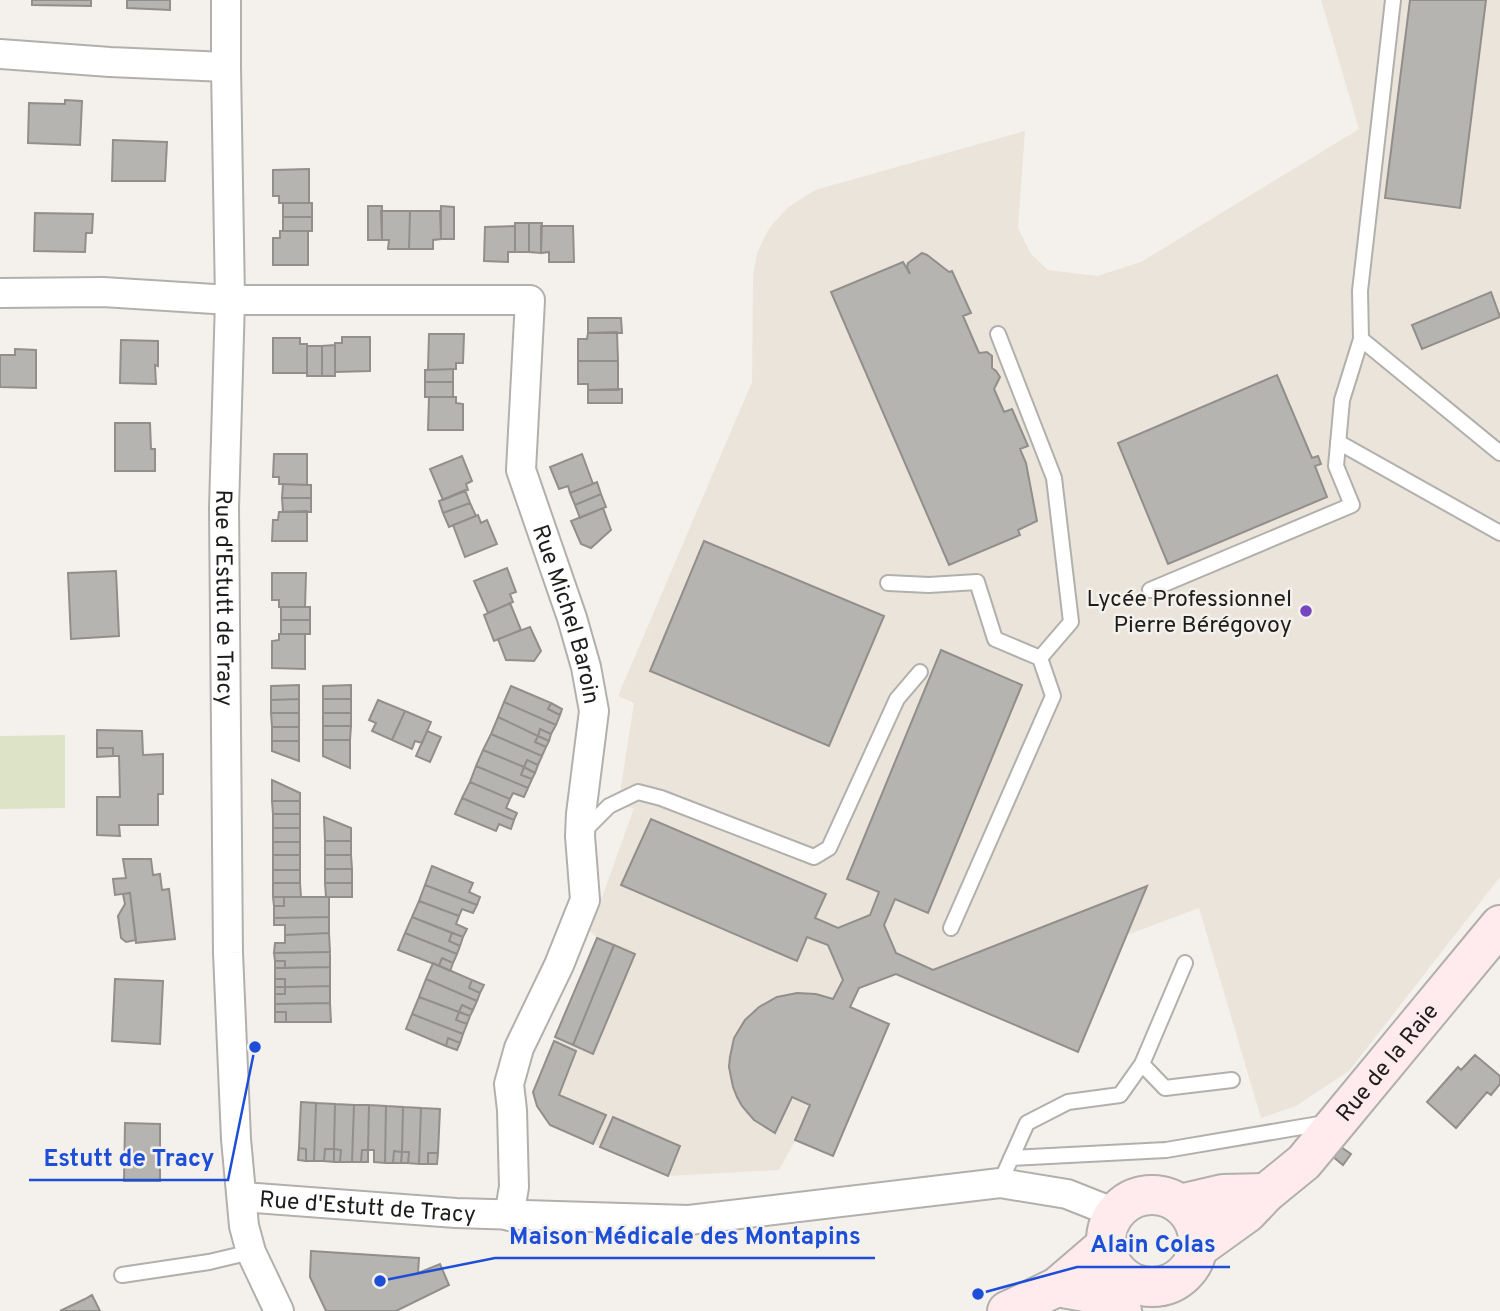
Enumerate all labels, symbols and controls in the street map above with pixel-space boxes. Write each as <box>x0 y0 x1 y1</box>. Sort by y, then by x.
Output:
street label: Rue d'Estutt de Tracy <box>207 489 238 707</box>
street label: Rue Michel Baroin <box>524 521 604 707</box>
place label: Lycée Professionnel Pierre Bérégovoy <box>1086 586 1292 641</box>
marker: Lycée Professionnel Pierre Bérégovoy <box>1298 603 1314 619</box>
street label: Rue de la Raie <box>1331 998 1446 1129</box>
callout: Estutt de Tracy <box>29 1135 228 1180</box>
text: Estutt de Tracy <box>44 1145 214 1175</box>
street label: Rue d'Estutt de Tracy <box>258 1186 476 1231</box>
callout: Maison Médicale des Montapins <box>495 1213 875 1258</box>
callout: Alain Colas <box>1077 1222 1230 1267</box>
text: Maison Médicale des Montapins <box>509 1223 861 1253</box>
text: Alain Colas <box>1090 1231 1216 1261</box>

